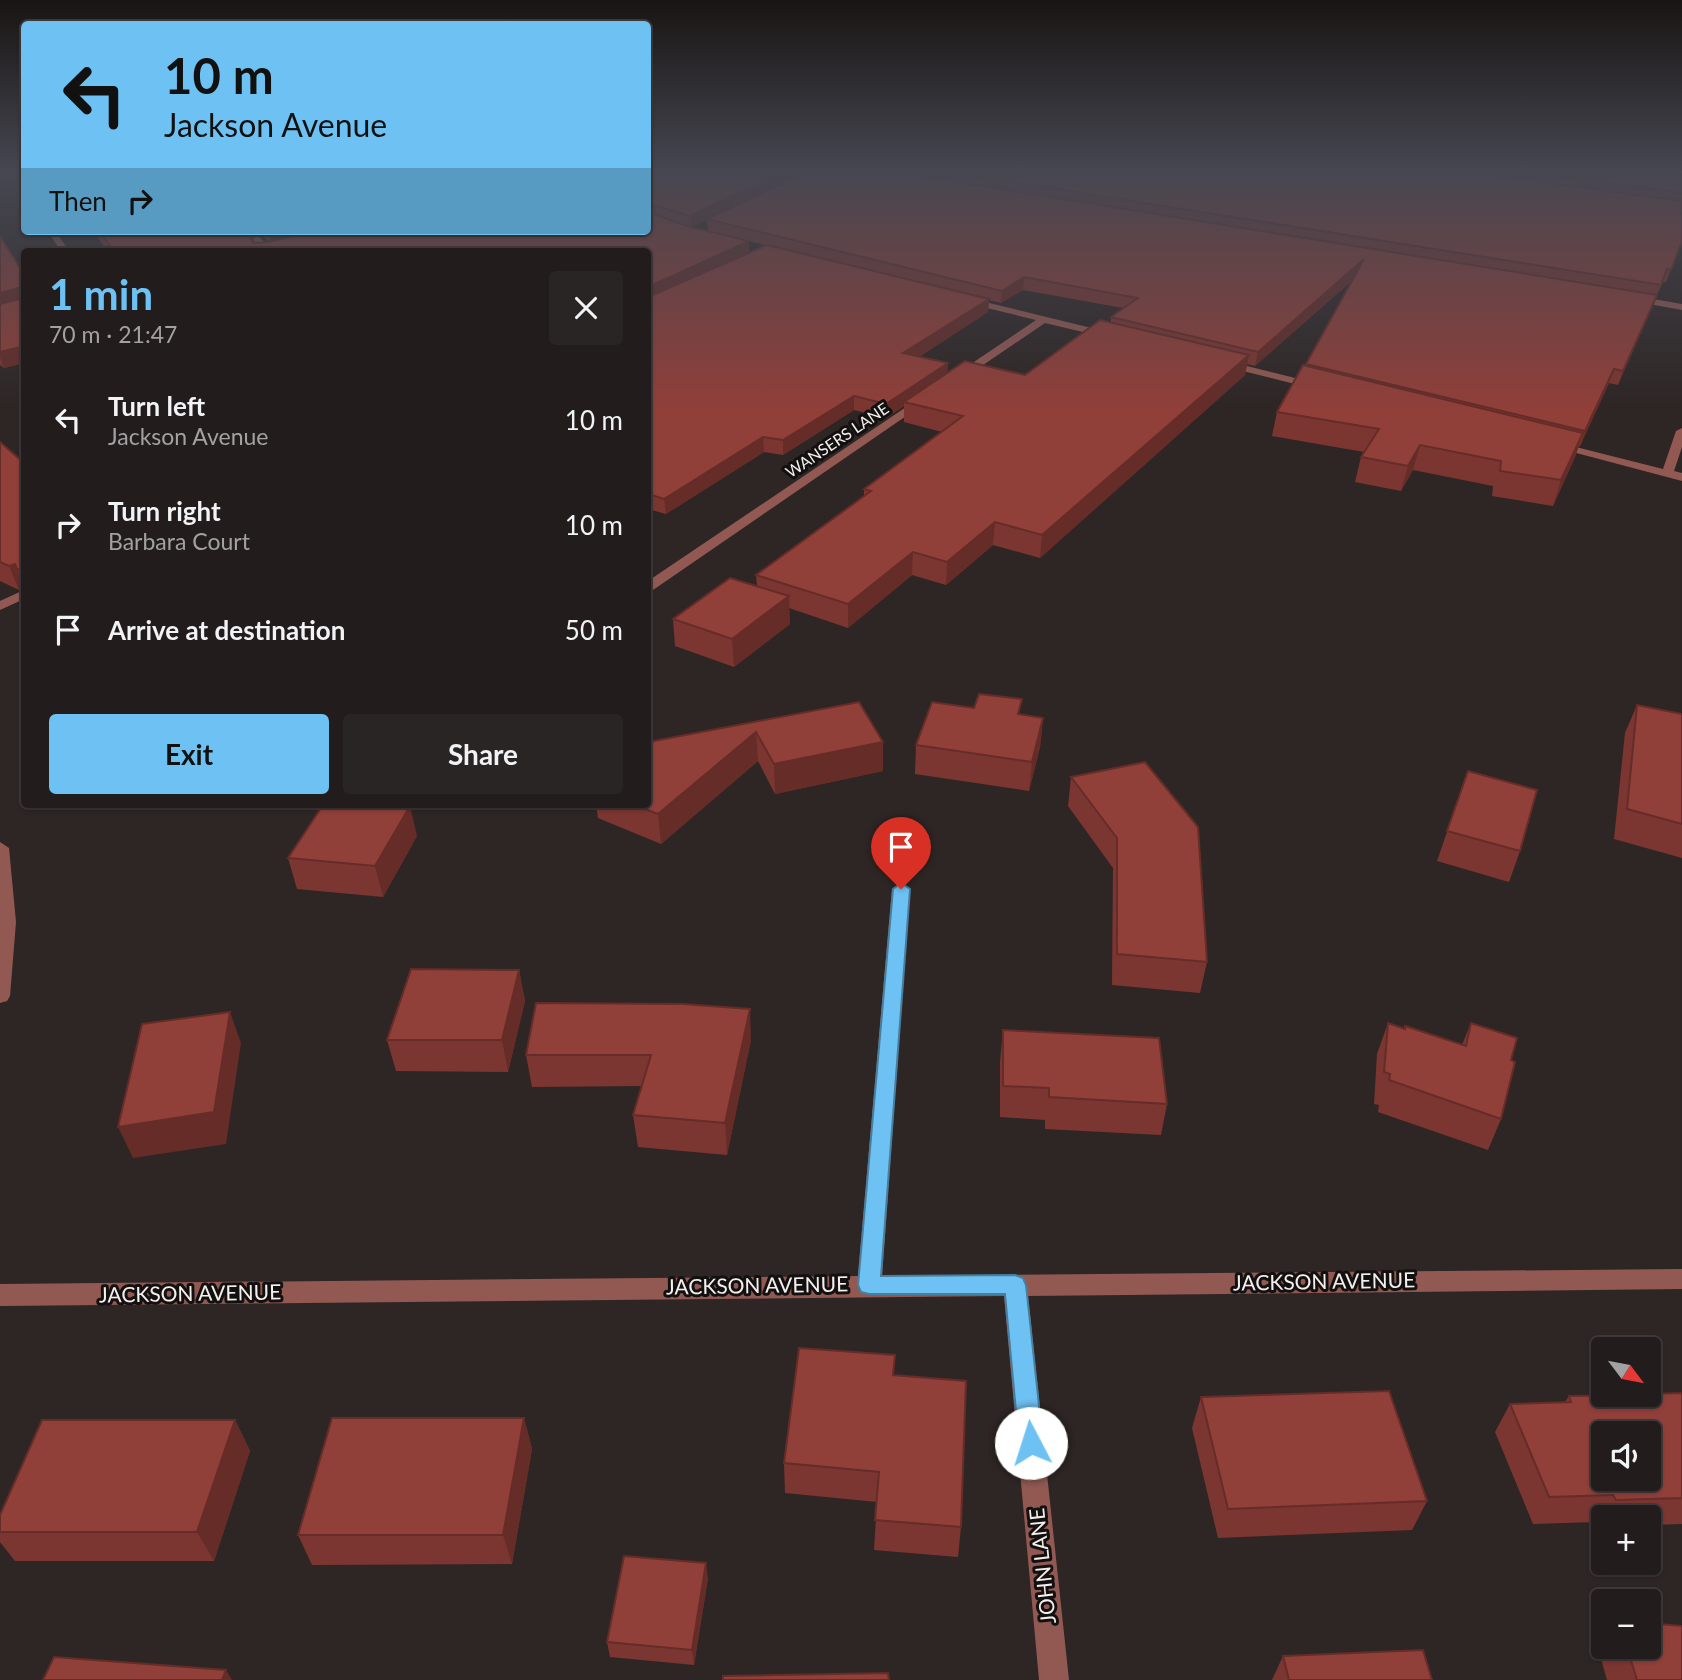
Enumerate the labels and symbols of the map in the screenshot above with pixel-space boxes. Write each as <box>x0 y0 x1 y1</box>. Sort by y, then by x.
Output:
street label: WANSERS LANE <box>782 398 892 481</box>
pin <box>871 817 931 889</box>
street label: JACKSON AVENUE <box>1233 1266 1415 1295</box>
street label: JACKSON AVENUE <box>666 1270 848 1299</box>
street label: JACKSON AVENUE <box>99 1278 281 1307</box>
north arrow <box>1591 1337 1661 1407</box>
position arrow <box>994 1406 1068 1480</box>
street label: JOHN LANE <box>1023 1507 1060 1625</box>

